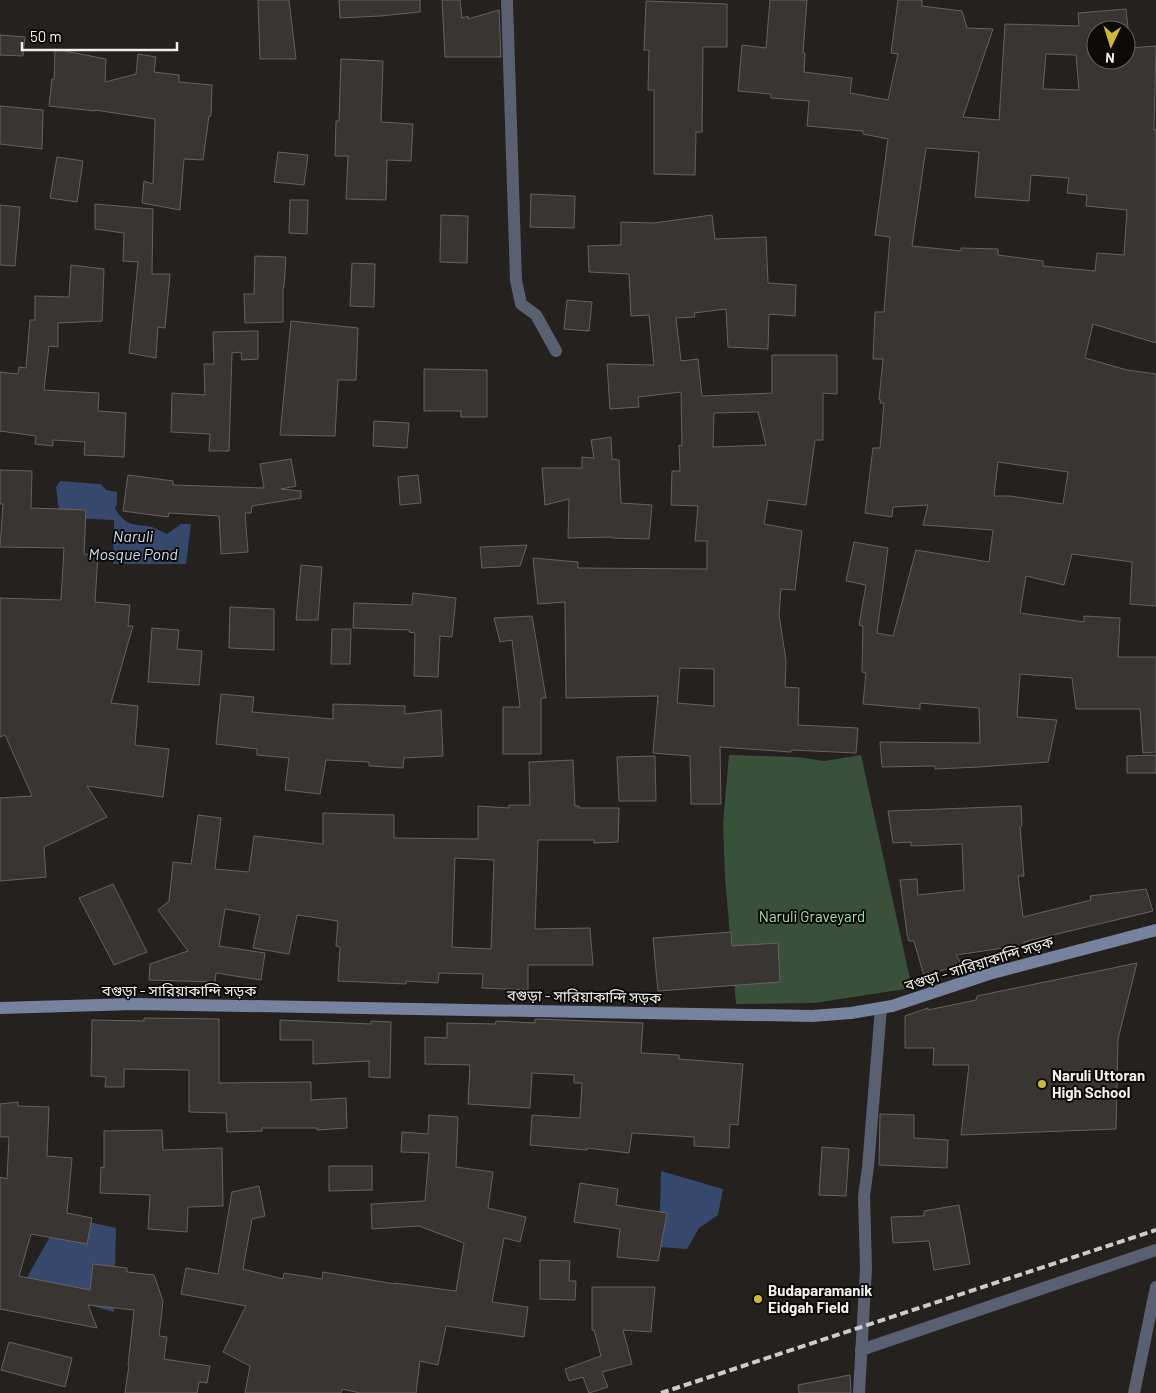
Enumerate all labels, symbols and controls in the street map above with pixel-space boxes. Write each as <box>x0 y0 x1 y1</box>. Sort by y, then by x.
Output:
scale bar <box>22 20 178 52</box>
north arrow <box>1086 20 1136 70</box>
text: 50 m <box>30 27 62 45</box>
text: N <box>1105 50 1115 67</box>
water label: Naruli Mosque Pond <box>88 526 178 563</box>
park label: Naruli Graveyard <box>759 907 865 925</box>
street label: বগুড়া - সারিয়াকান্দি সড়ক <box>902 932 1056 994</box>
street label: বগুড়া - সারিয়াকান্দি সড়ক <box>101 981 257 999</box>
street label: বগুড়া - সারিয়াকান্দি সড়ক <box>506 986 662 1006</box>
place label: Naruli Uttoran High School <box>1052 1066 1145 1101</box>
marker: Naruli Uttoran High School <box>1036 1078 1048 1090</box>
place label: Budaparamanik Eidgah Field <box>768 1281 872 1316</box>
marker: Budaparamanik Eidgah Field <box>752 1293 764 1305</box>

